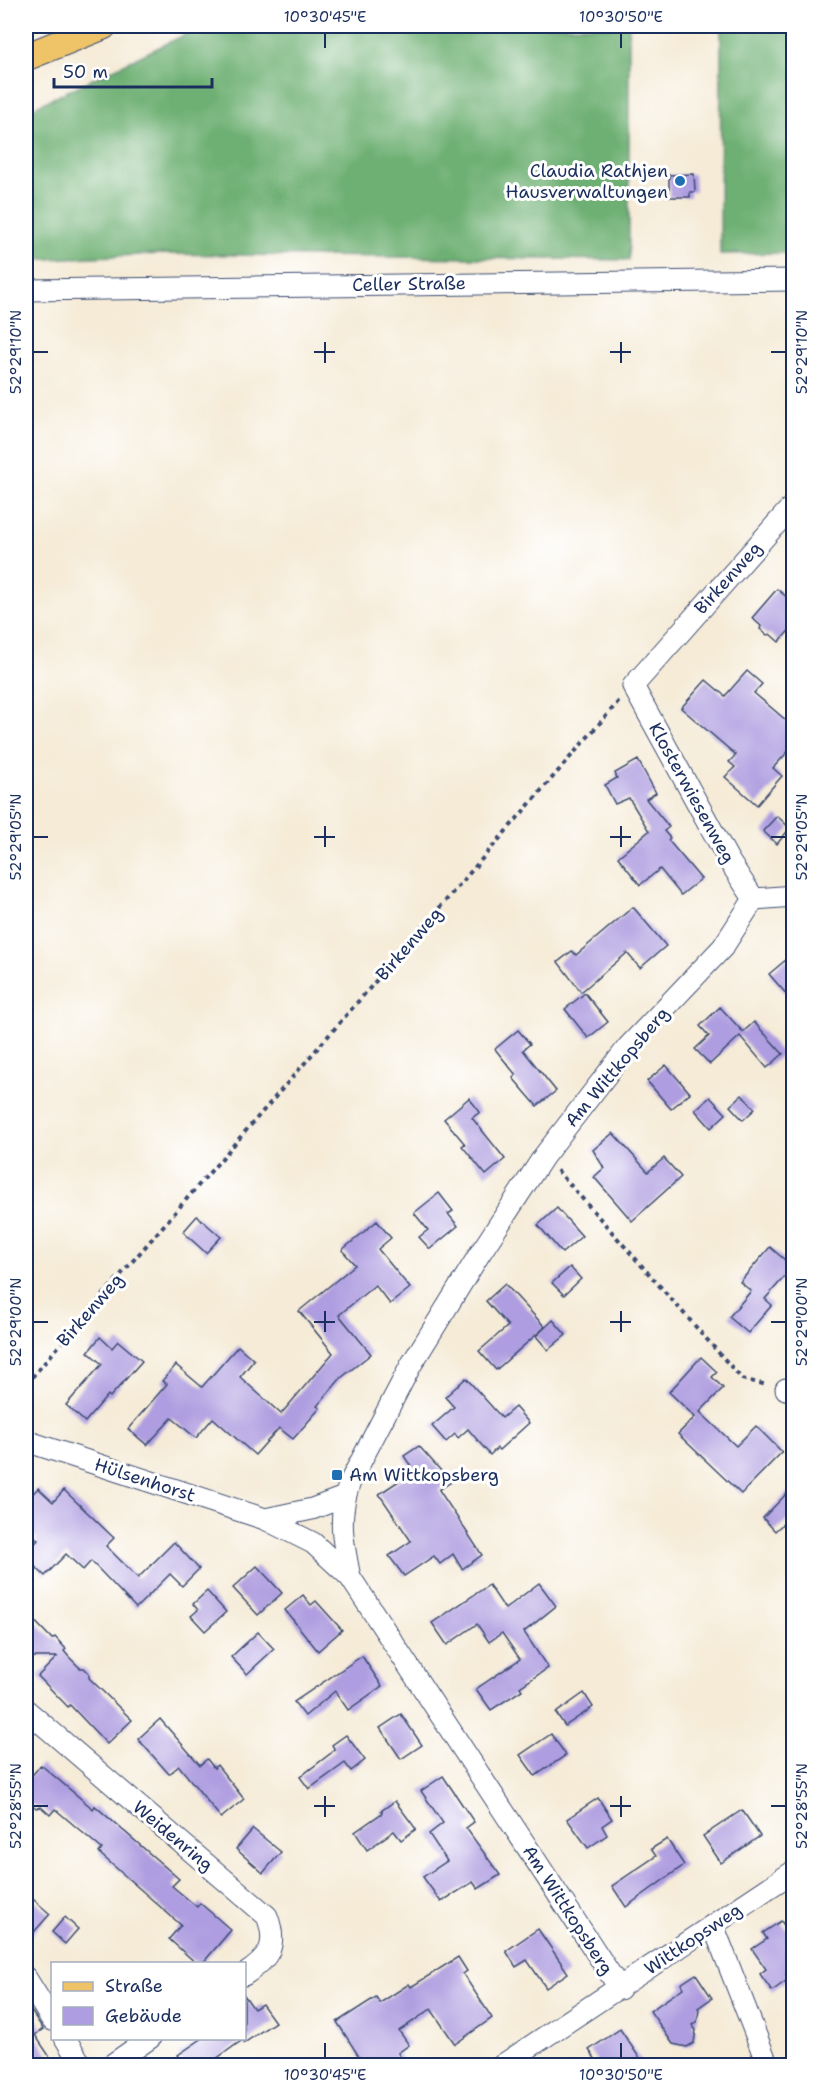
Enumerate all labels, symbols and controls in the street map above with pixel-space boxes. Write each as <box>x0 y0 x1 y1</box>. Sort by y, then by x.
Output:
text: 10°30'45"E <box>284 7 366 27</box>
text: 10°30'50"E <box>579 7 663 27</box>
scale bar <box>54 51 212 89</box>
text: 50 m <box>63 60 108 84</box>
place label: Claudia Rathjen Hausverwaltungen <box>506 159 668 204</box>
marker: Claudia Rathjen Hausverwaltungen <box>673 174 687 188</box>
street label: Celler Straße <box>352 271 466 297</box>
text: 52°29'10"N <box>6 310 26 394</box>
text: 52°29'10"N <box>792 310 812 394</box>
street label: Birkenweg <box>689 536 767 620</box>
street label: Klosterwiesenweg <box>643 718 741 868</box>
text: 52°29'05"N <box>6 793 26 881</box>
text: 52°29'05"N <box>792 793 812 881</box>
street label: Birkenweg <box>370 902 448 986</box>
street label: Am Wittkopsberg <box>560 1002 674 1132</box>
street label: Birkenweg <box>51 1268 129 1352</box>
text: 52°29'00"N <box>6 1278 26 1366</box>
text: 52°29'00"N <box>792 1278 812 1366</box>
street label: Hülsenhorst <box>91 1452 199 1508</box>
place label: Am Wittkopsberg <box>349 1463 499 1487</box>
marker: Am Wittkopsberg <box>330 1468 344 1482</box>
text: 52°28'55"N <box>6 1763 26 1849</box>
text: 52°28'55"N <box>792 1763 812 1849</box>
street label: Weidenring <box>128 1795 218 1877</box>
street label: Am Wittkopsberg <box>517 1841 619 1979</box>
street label: Wittkopsweg <box>640 1898 746 1980</box>
legend <box>51 1962 246 2040</box>
text: Straße <box>105 1974 163 1998</box>
text: Gebäude <box>105 2004 182 2028</box>
text: 10°30'45"E <box>284 2065 366 2085</box>
text: 10°30'50"E <box>579 2065 663 2085</box>

